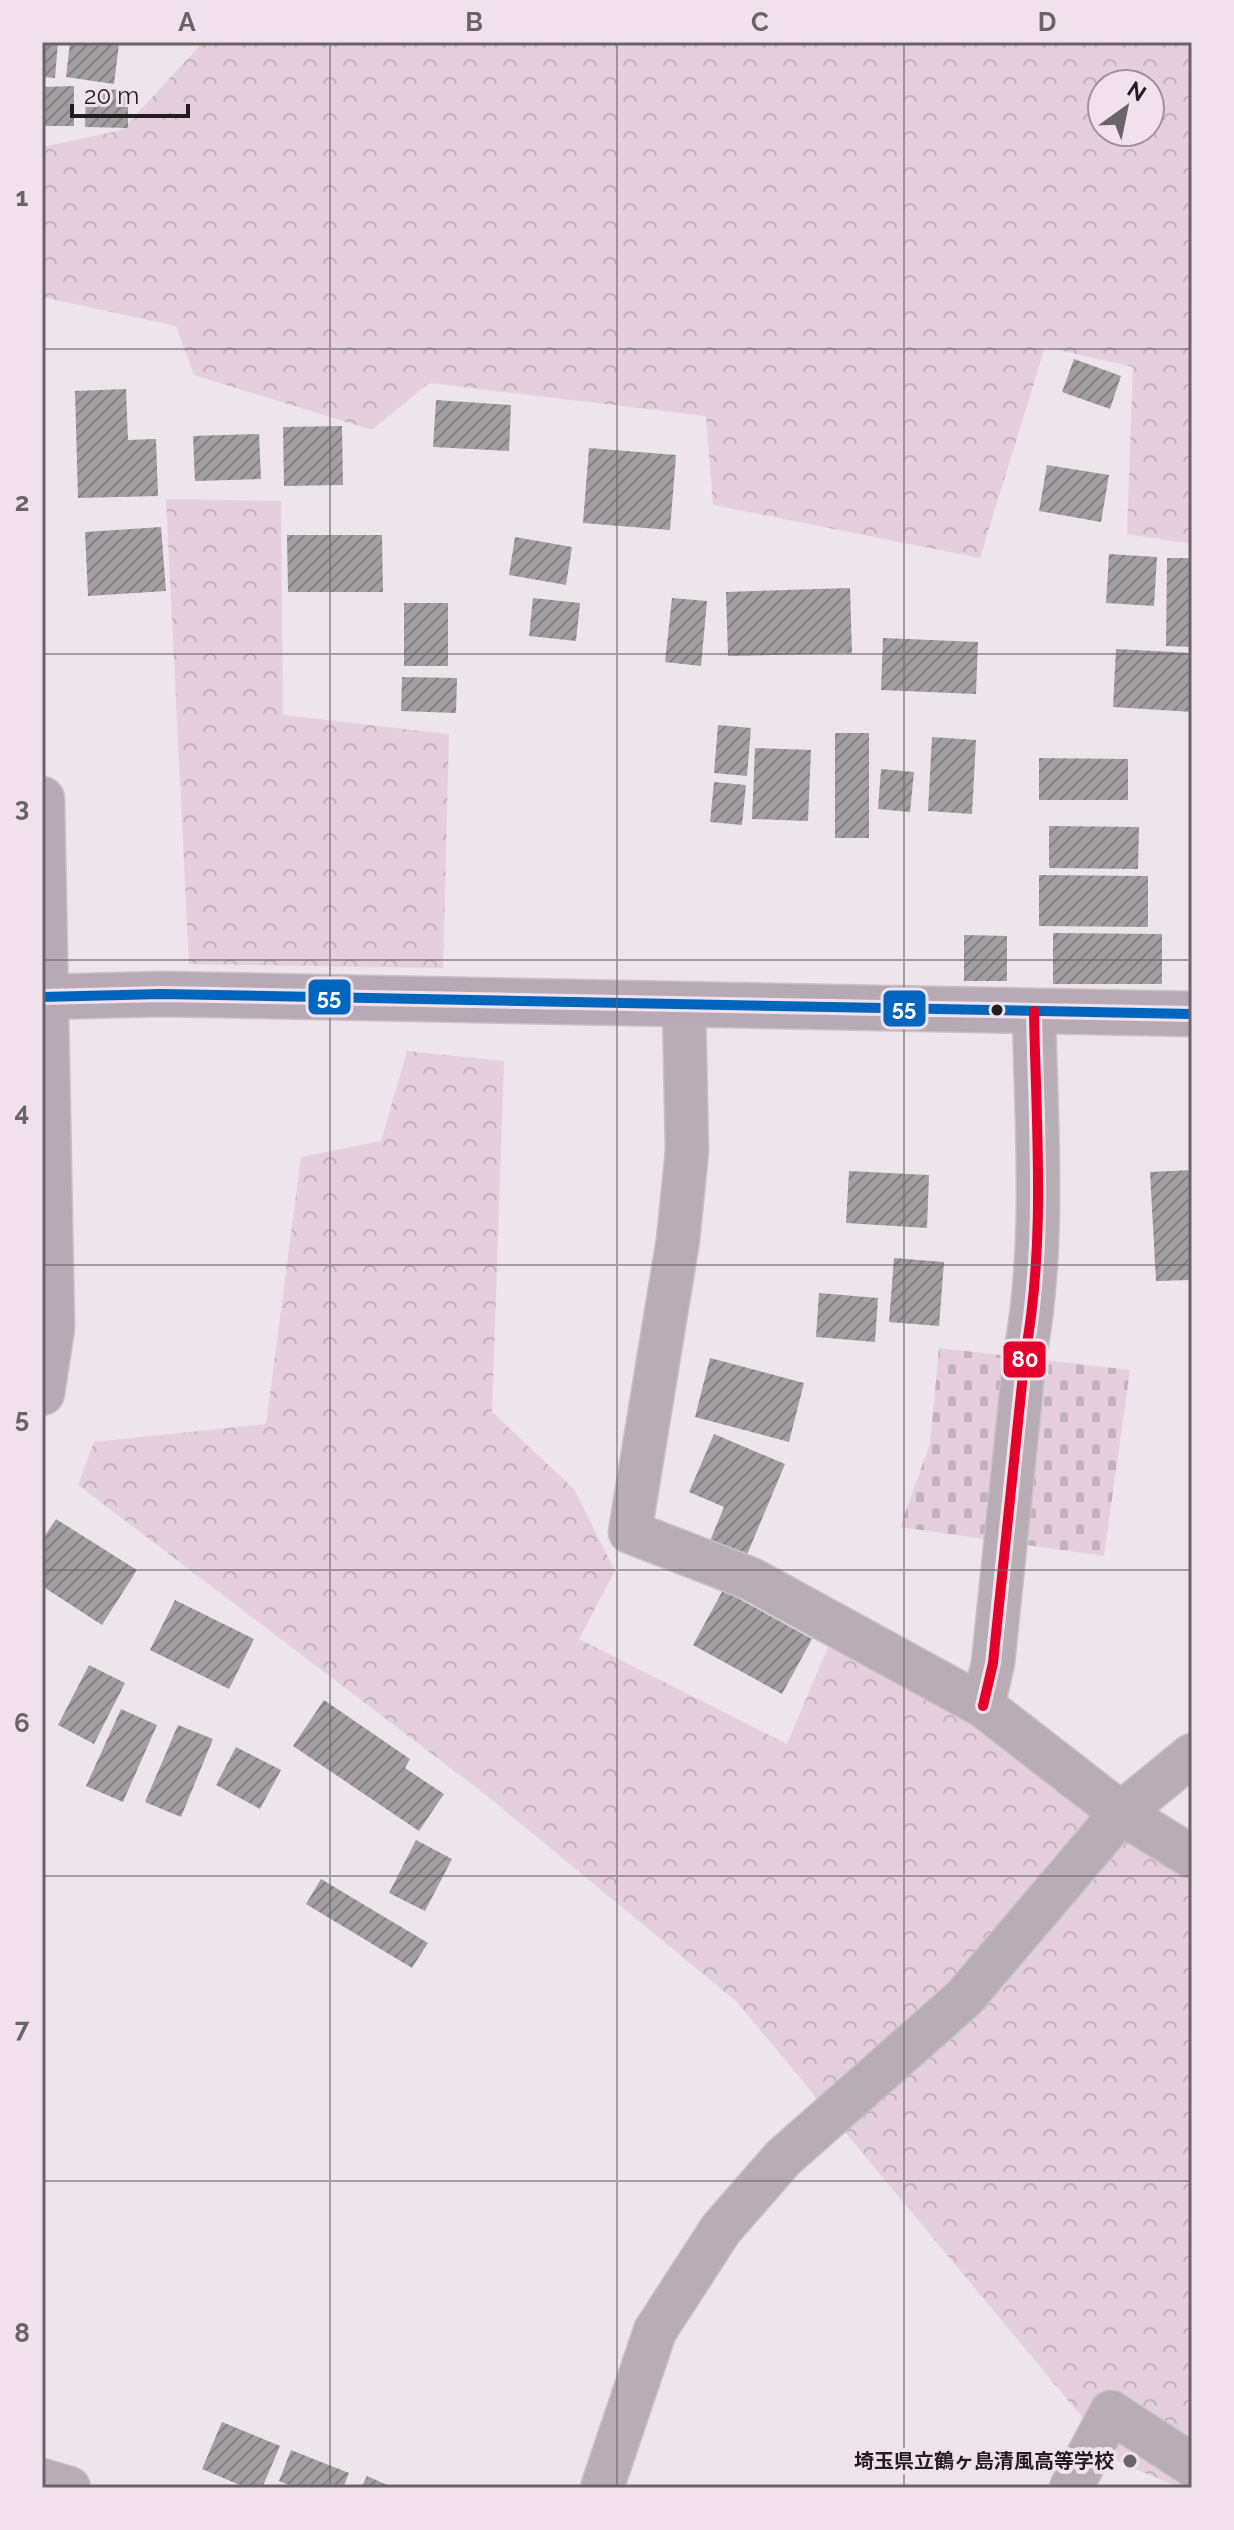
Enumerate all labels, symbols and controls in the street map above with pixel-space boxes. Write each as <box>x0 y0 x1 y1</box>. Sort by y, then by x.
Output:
text: A <box>178 7 196 37</box>
text: B <box>465 7 483 37</box>
text: C <box>751 7 769 37</box>
text: D <box>1038 7 1056 37</box>
scale bar <box>72 68 188 118</box>
north arrow <box>1086 68 1166 148</box>
text: N <box>1123 76 1151 107</box>
text: 20 m <box>84 81 139 110</box>
text: 1 <box>16 182 29 212</box>
text: 2 <box>15 487 29 517</box>
text: 3 <box>15 792 29 822</box>
line badge: 55 <box>307 978 352 1016</box>
text: 55 <box>317 984 341 1010</box>
line badge: 55 <box>882 989 927 1028</box>
text: 55 <box>892 995 916 1021</box>
unlabelled marker <box>989 1002 1005 1018</box>
text: 4 <box>15 1097 29 1127</box>
line badge: 80 <box>1002 1340 1047 1379</box>
text: 80 <box>1012 1346 1038 1372</box>
text: 5 <box>15 1403 29 1433</box>
text: 6 <box>14 1708 30 1738</box>
text: 7 <box>15 2013 30 2043</box>
text: 8 <box>14 2318 30 2348</box>
place label: 埼玉県立鶴ヶ島清風高等学校 <box>854 2449 1114 2473</box>
marker: 埼玉県立鶴ヶ島清風高等学校 <box>1121 2452 1139 2470</box>

